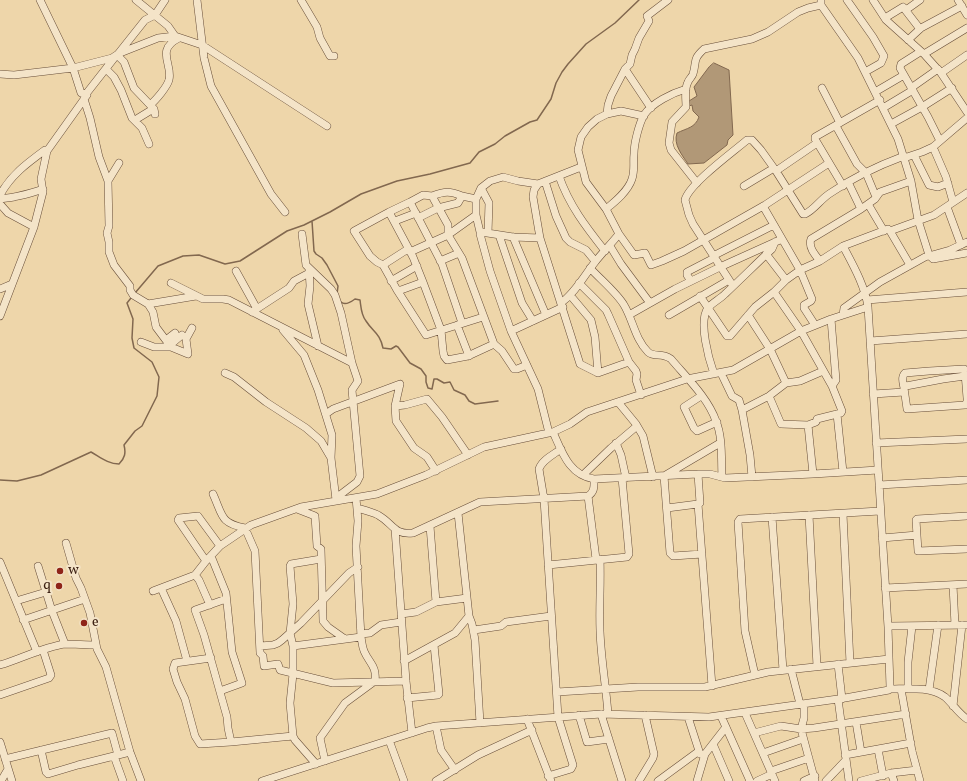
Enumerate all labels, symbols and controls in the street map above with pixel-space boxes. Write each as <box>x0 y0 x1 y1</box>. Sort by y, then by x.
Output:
place label: w <box>68 563 79 579</box>
marker: w <box>55 566 65 576</box>
place label: q <box>43 578 51 594</box>
marker: q <box>54 581 64 591</box>
place label: e <box>92 615 99 631</box>
marker: e <box>79 618 89 628</box>

